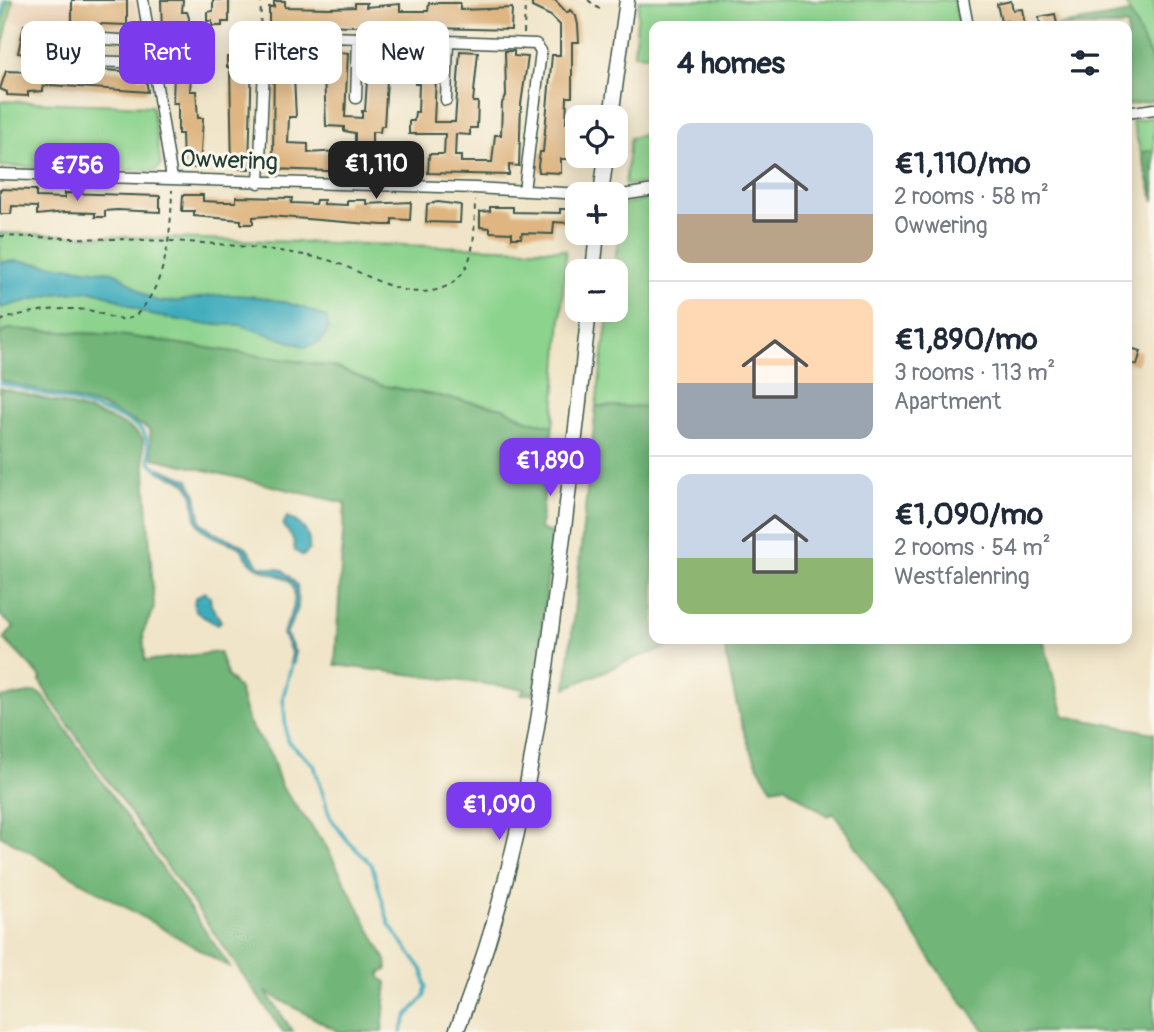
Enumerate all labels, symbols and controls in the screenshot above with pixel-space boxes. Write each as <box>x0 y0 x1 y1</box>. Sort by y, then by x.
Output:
chip: Buy <box>21 21 105 84</box>
chip: Rent <box>119 21 215 84</box>
chip: Filters <box>229 21 342 84</box>
chip: New <box>356 21 449 84</box>
icon: filters <box>1066 44 1104 82</box>
text: 4 homes <box>677 45 785 82</box>
map controls <box>565 105 628 322</box>
button: locate <box>565 105 628 168</box>
pin: €1,110 <box>319 142 433 201</box>
pin: €756 <box>36 144 118 203</box>
street label: Owwering <box>180 144 278 177</box>
text: €1,110/mo <box>894 145 1031 182</box>
text: €1,110 <box>344 149 408 178</box>
text: €756 <box>50 151 104 180</box>
icon: home <box>733 151 817 235</box>
button: + <box>565 182 628 245</box>
text: 2 rooms · 58 m² <box>894 182 1049 211</box>
text: Owwering <box>894 211 988 240</box>
button: − <box>565 259 628 322</box>
text: €1,890/mo <box>894 321 1038 358</box>
icon: home <box>733 327 817 411</box>
text: 3 rooms · 113 m² <box>894 358 1055 387</box>
text: Apartment <box>894 387 1001 416</box>
pin: €1,890 <box>493 438 607 498</box>
text: €1,890 <box>515 446 585 475</box>
text: €1,090/mo <box>894 496 1043 533</box>
icon: home <box>733 502 817 586</box>
text: 2 rooms · 54 m² <box>894 533 1051 562</box>
text: Westfalenring <box>894 562 1030 591</box>
pin: €1,090 <box>442 782 556 842</box>
text: €1,090 <box>462 790 536 819</box>

